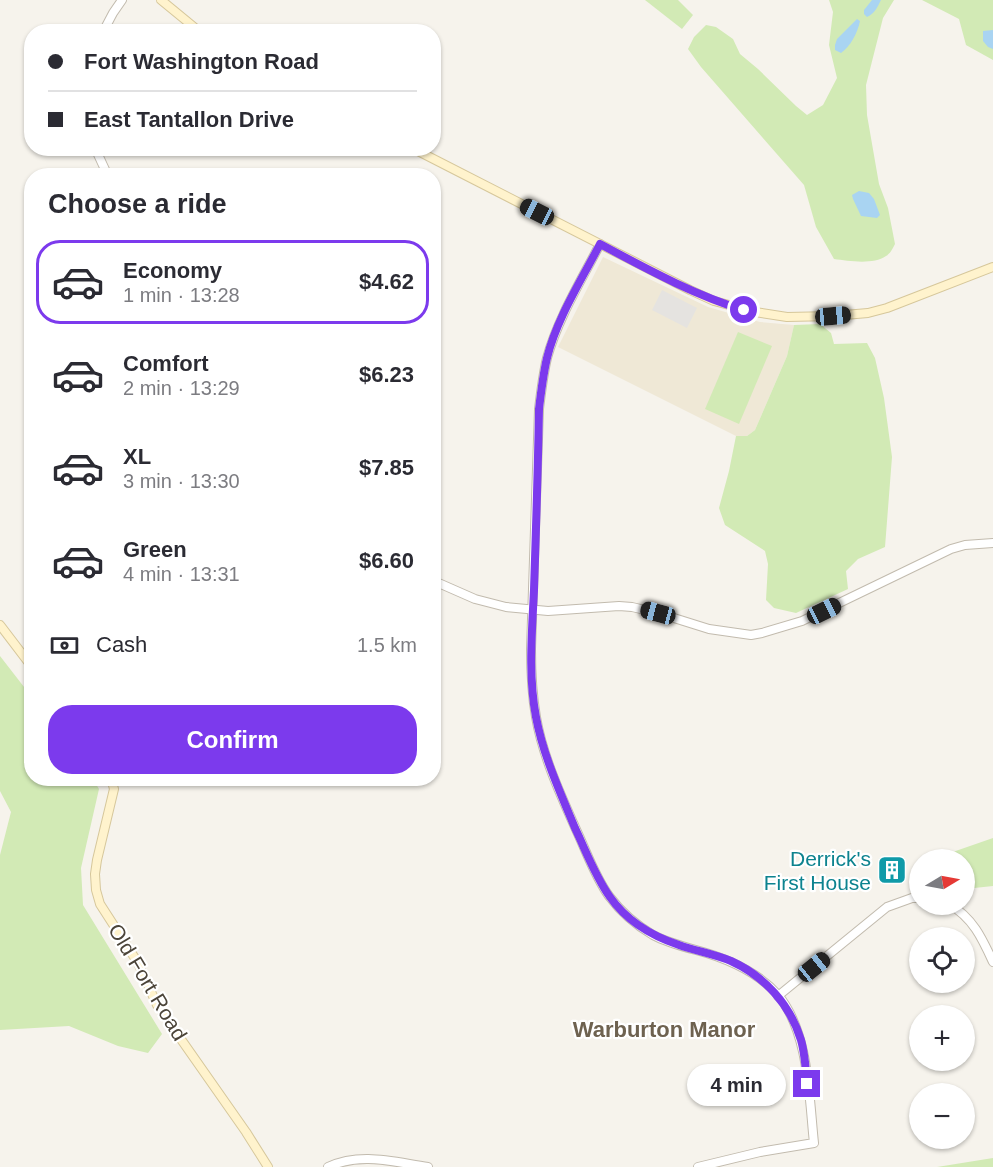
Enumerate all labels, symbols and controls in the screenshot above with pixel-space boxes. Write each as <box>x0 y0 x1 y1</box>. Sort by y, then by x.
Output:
text: Fort Washington Road <box>84 49 319 74</box>
text: East Tantallon Drive <box>84 107 294 132</box>
text: Choose a ride <box>48 189 227 219</box>
car <box>517 196 557 228</box>
icon: car <box>51 255 105 309</box>
text: Economy <box>123 258 222 283</box>
text: $4.62 <box>359 269 414 294</box>
text: 1 min · 13:28 <box>123 284 240 306</box>
route start <box>730 296 757 323</box>
car <box>814 305 852 327</box>
icon: car <box>51 348 105 402</box>
text: Comfort <box>123 351 209 376</box>
text: $6.23 <box>359 362 414 387</box>
text: 2 min · 13:29 <box>123 377 240 399</box>
icon: car <box>51 441 105 495</box>
text: XL <box>123 444 151 469</box>
text: $7.85 <box>359 455 414 480</box>
text: 3 min · 13:30 <box>123 470 240 492</box>
icon: car <box>51 534 105 588</box>
text: Green <box>123 537 187 562</box>
text: $6.60 <box>359 548 414 573</box>
text: 4 min · 13:31 <box>123 563 240 585</box>
car <box>804 595 844 627</box>
car <box>638 600 678 626</box>
icon: cash <box>48 629 81 662</box>
text: Cash <box>96 632 147 657</box>
text: 1.5 km <box>357 634 417 656</box>
button: Confirm <box>48 705 417 774</box>
place label: Derrick's First House <box>764 847 871 894</box>
north arrow <box>909 849 975 915</box>
map controls <box>909 849 975 1149</box>
building icon: Derrick's First House <box>876 854 908 886</box>
street label: Old Fort Road <box>104 920 192 1044</box>
button: locate <box>909 927 975 993</box>
car <box>794 949 834 985</box>
button: + <box>909 1005 975 1071</box>
district label: Warburton Manor <box>573 1017 756 1042</box>
callout: 4 min <box>687 1063 786 1105</box>
route end <box>793 1070 820 1097</box>
text: 4 min <box>710 1074 763 1096</box>
button: − <box>909 1083 975 1149</box>

